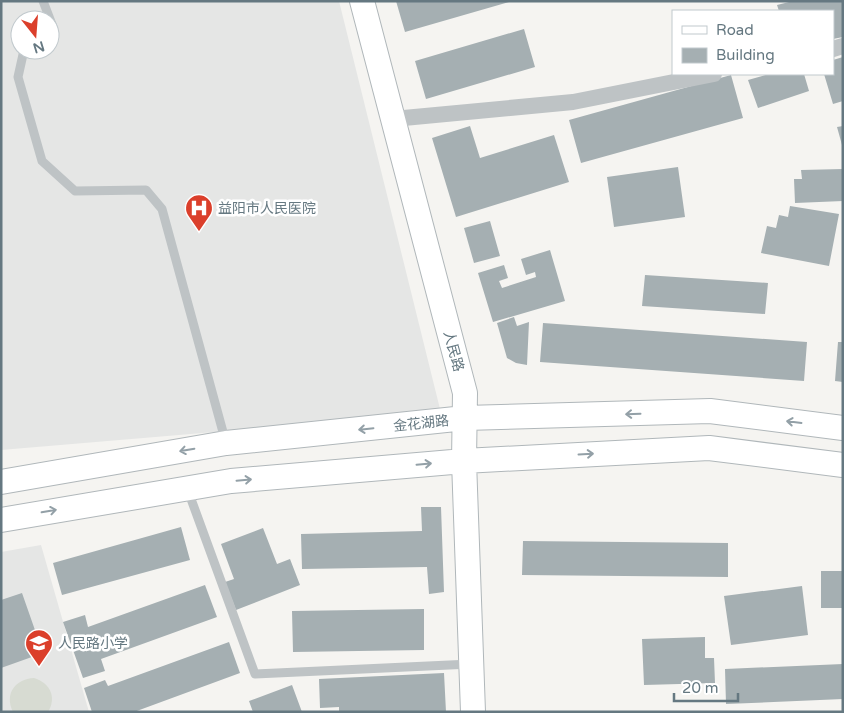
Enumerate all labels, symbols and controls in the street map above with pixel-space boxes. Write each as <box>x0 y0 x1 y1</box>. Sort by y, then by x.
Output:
north arrow <box>10 10 60 60</box>
legend <box>672 10 834 75</box>
text: Road <box>716 21 754 39</box>
text: N <box>31 37 47 57</box>
text: Building <box>716 46 775 64</box>
hospital icon: 益阳市人民医院 <box>184 193 214 232</box>
place label: 益阳市人民医院 <box>218 200 316 217</box>
street label: 人民路 <box>440 329 467 374</box>
one-way arrow <box>625 409 641 418</box>
street label: 金花湖路 <box>392 412 450 435</box>
one-way arrow <box>787 417 803 427</box>
one-way arrow <box>358 424 374 434</box>
one-way arrow <box>179 445 195 455</box>
one-way arrow <box>577 450 593 459</box>
one-way arrow <box>415 459 431 469</box>
one-way arrow <box>236 475 252 484</box>
one-way arrow <box>41 506 57 516</box>
school or university icon: 人民路小学 <box>24 628 54 667</box>
place label: 人民路小学 <box>58 635 128 652</box>
scale bar <box>674 670 738 702</box>
text: 20 m <box>682 679 719 697</box>

